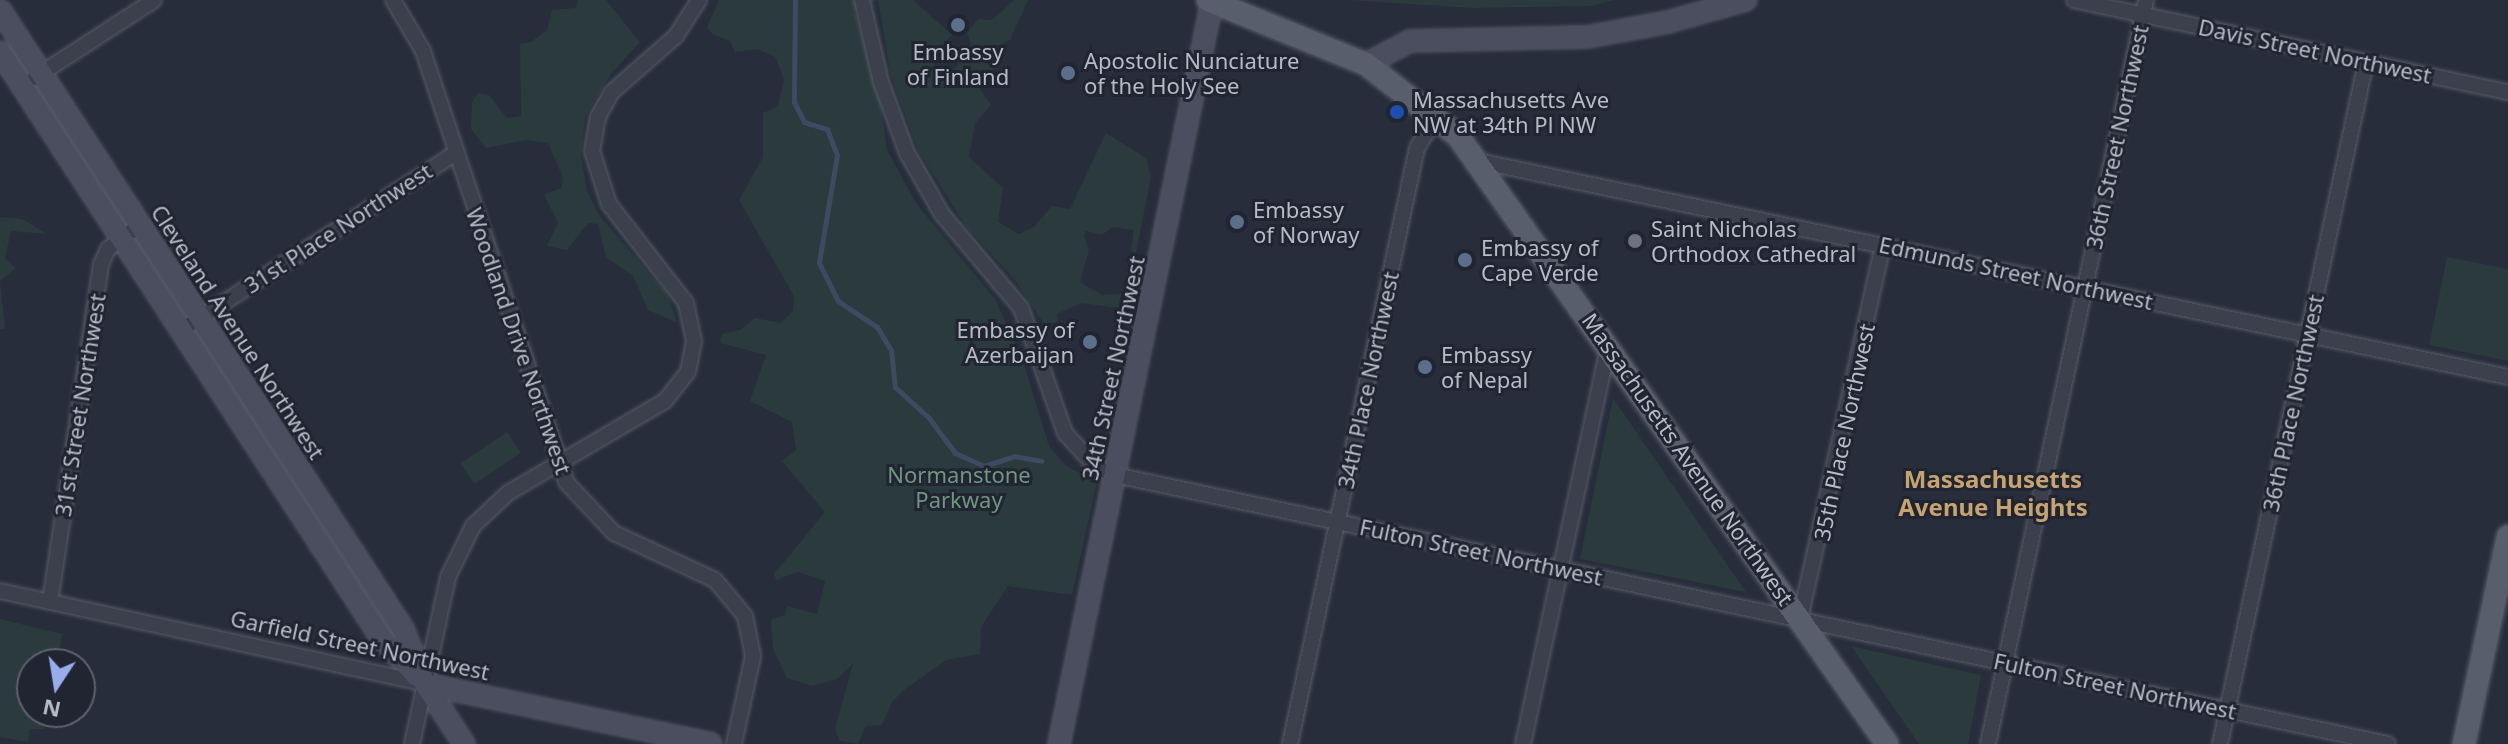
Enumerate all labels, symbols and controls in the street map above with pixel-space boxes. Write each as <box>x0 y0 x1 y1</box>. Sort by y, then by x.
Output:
street label: Davis Street Northwest <box>2196 13 2434 89</box>
marker: Embassy of Finland <box>949 16 967 34</box>
street label: 36th Street Northwest <box>2080 23 2154 251</box>
place label: Embassy of Finland <box>907 38 1009 90</box>
place label: Apostolic Nunciature of the Holy See <box>1084 47 1299 98</box>
marker: Apostolic Nunciature of the Holy See <box>1059 64 1077 82</box>
place label: Massachusetts Ave NW at 34th Pl NW <box>1413 86 1609 138</box>
marker: Massachusetts Ave NW at 34th Pl NW <box>1388 103 1406 121</box>
street label: 31st Place Northwest <box>239 158 437 298</box>
place label: Embassy of Norway <box>1253 196 1360 248</box>
street label: Cleveland Avenue Northwest <box>146 200 330 464</box>
street label: Woodland Drive Northwest <box>461 204 577 478</box>
marker: Embassy of Norway <box>1228 213 1246 231</box>
place label: Saint Nicholas Orthodox Cathedral <box>1651 215 1856 266</box>
street label: Edmunds Street Northwest <box>1877 231 2155 315</box>
marker: Saint Nicholas Orthodox Cathedral <box>1626 232 1644 250</box>
place label: Embassy of Cape Verde <box>1481 234 1599 286</box>
marker: Embassy of Cape Verde <box>1456 251 1474 269</box>
street label: 34th Street Northwest <box>1076 254 1150 482</box>
street label: 34th Place Northwest <box>1332 269 1404 491</box>
street label: 31st Street Northwest <box>49 292 111 518</box>
street label: 36th Place Northwest <box>2257 292 2329 514</box>
street label: Massachusetts Avenue Northwest <box>1577 308 1799 610</box>
place label: Embassy of Azerbaijan <box>956 316 1074 368</box>
street label: 35th Place Northwest <box>1808 321 1880 543</box>
marker: Embassy of Azerbaijan <box>1081 333 1099 351</box>
place label: Embassy of Nepal <box>1441 341 1532 392</box>
marker: Embassy of Nepal <box>1416 358 1434 376</box>
park label: Normanstone Parkway <box>887 461 1031 512</box>
district label: Massachusetts Avenue Heights <box>1898 465 2088 521</box>
street label: Fulton Street Northwest <box>1357 513 1605 591</box>
street label: Garfield Street Northwest <box>228 605 492 685</box>
street label: Fulton Street Northwest <box>1991 647 2239 725</box>
north arrow <box>16 648 96 728</box>
text: N <box>40 693 63 726</box>

